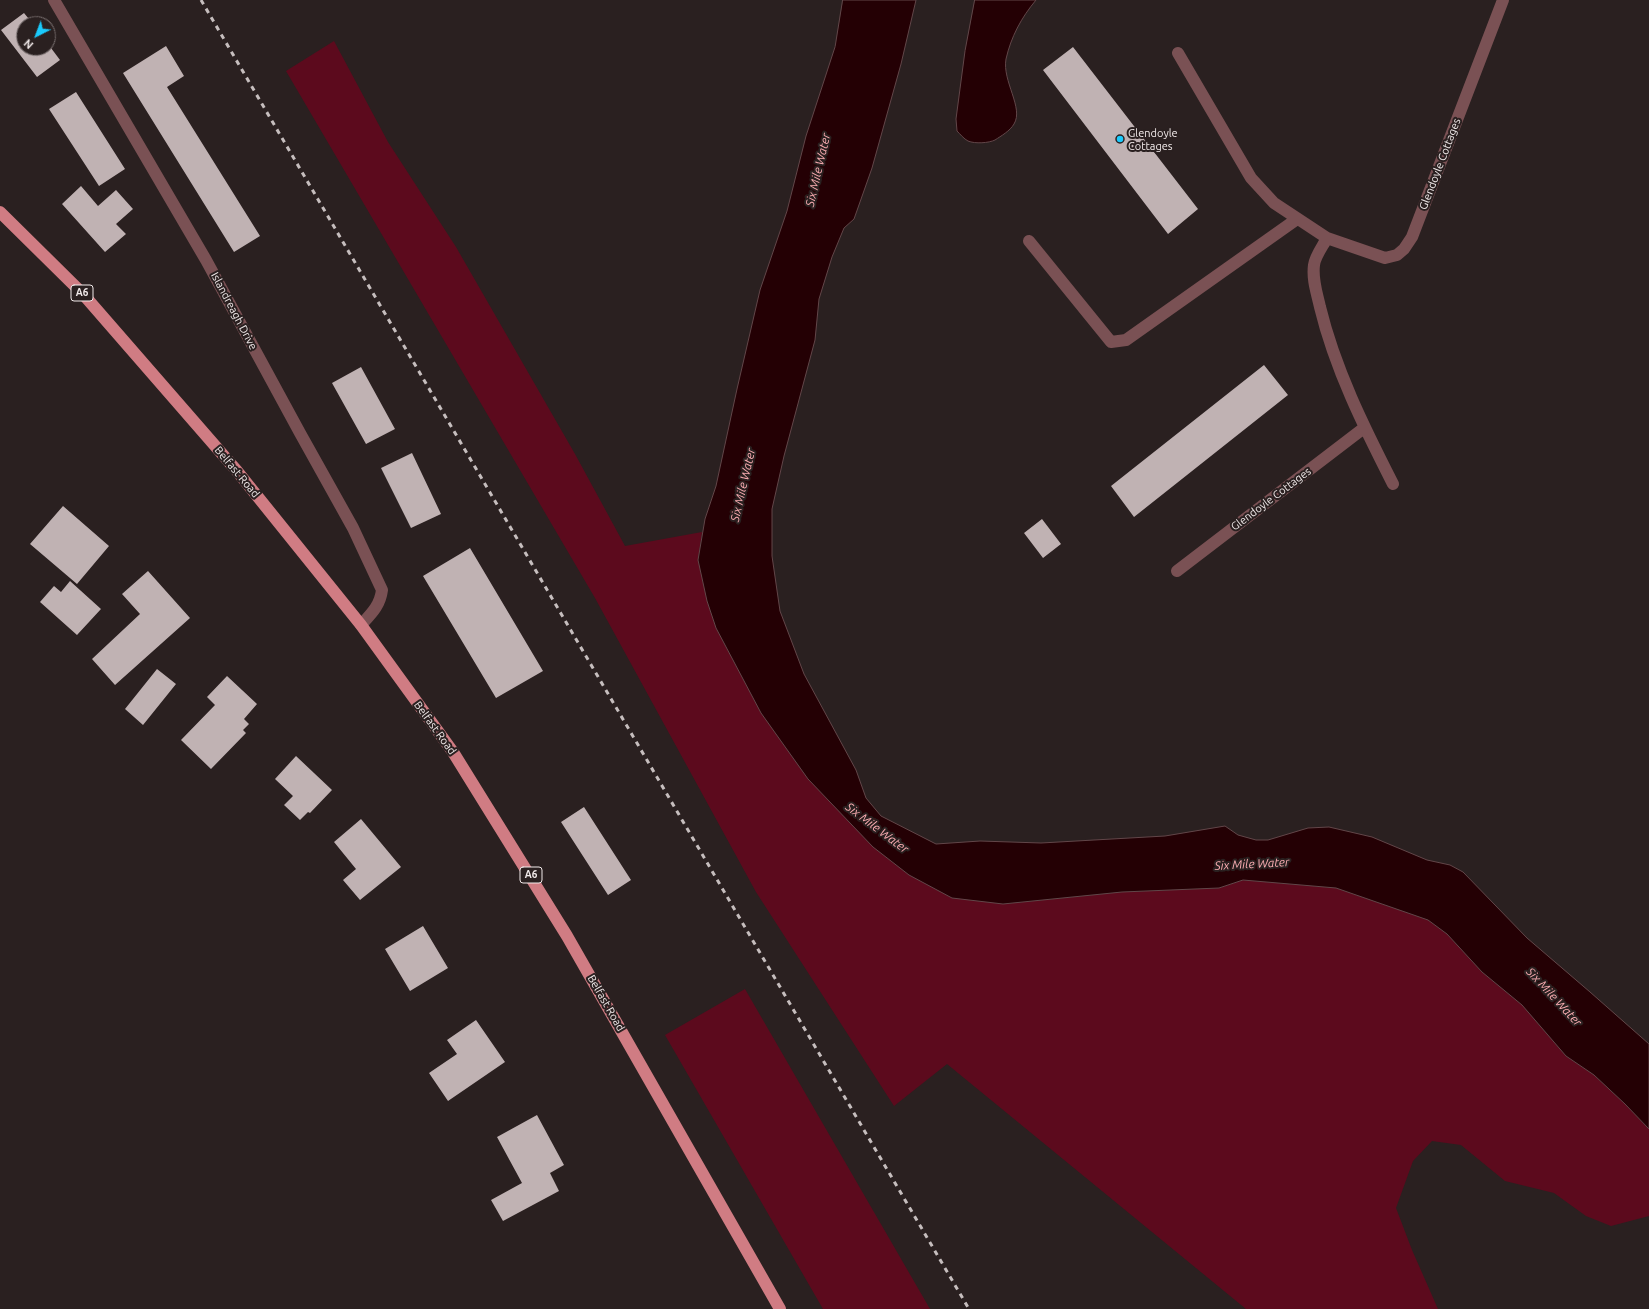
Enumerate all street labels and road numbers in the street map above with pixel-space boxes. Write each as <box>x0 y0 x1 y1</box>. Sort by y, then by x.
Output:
street label: Glendoyle Cottages <box>1416 116 1464 212</box>
street label: Islandreagh Drive <box>208 270 260 352</box>
road number: A6 <box>71 285 93 301</box>
street label: Belfast Road <box>212 444 262 500</box>
street label: Glendoyle Cottages <box>1228 465 1314 533</box>
street label: Belfast Road <box>411 699 459 757</box>
road number: A6 <box>520 867 542 883</box>
street label: Belfast Road <box>585 973 627 1033</box>

